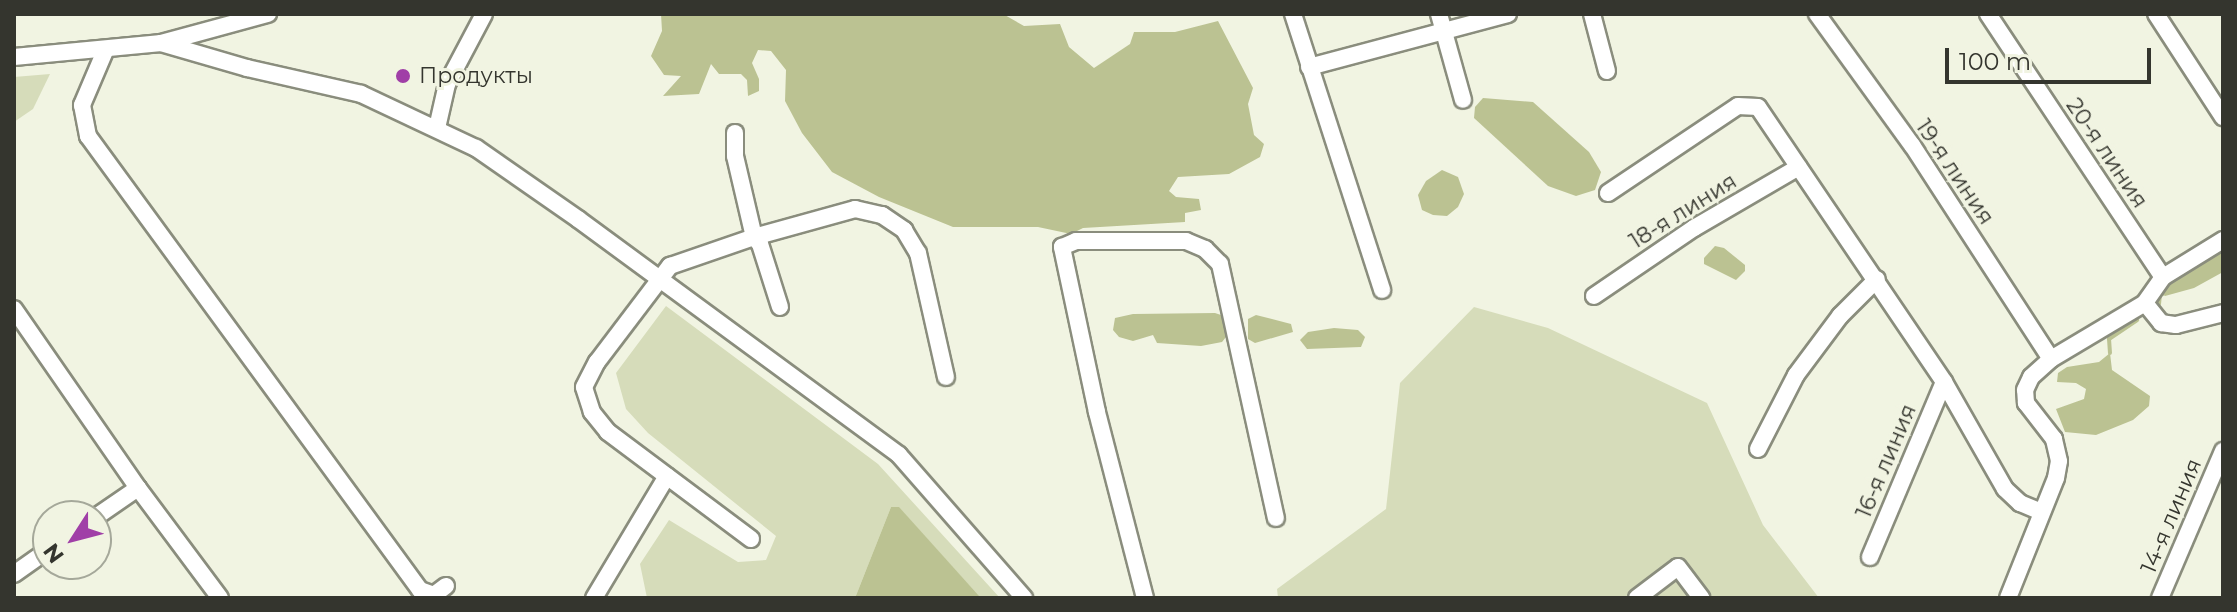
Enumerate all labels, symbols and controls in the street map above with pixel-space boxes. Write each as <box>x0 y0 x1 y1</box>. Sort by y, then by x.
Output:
scale bar <box>1949 32 2155 82</box>
text: 100 m <box>1959 47 2031 76</box>
place label: Продукты <box>419 63 533 89</box>
marker: Продукты <box>394 67 412 85</box>
street label: 20-я линия <box>2061 93 2153 213</box>
street label: 19-я линия <box>1910 115 2000 229</box>
street label: 18-я линия <box>1625 168 1741 254</box>
street label: 16-я линия <box>1850 400 1922 522</box>
street label: 14-я линия <box>2135 455 2207 577</box>
north arrow <box>32 500 112 580</box>
text: N <box>38 538 70 568</box>

